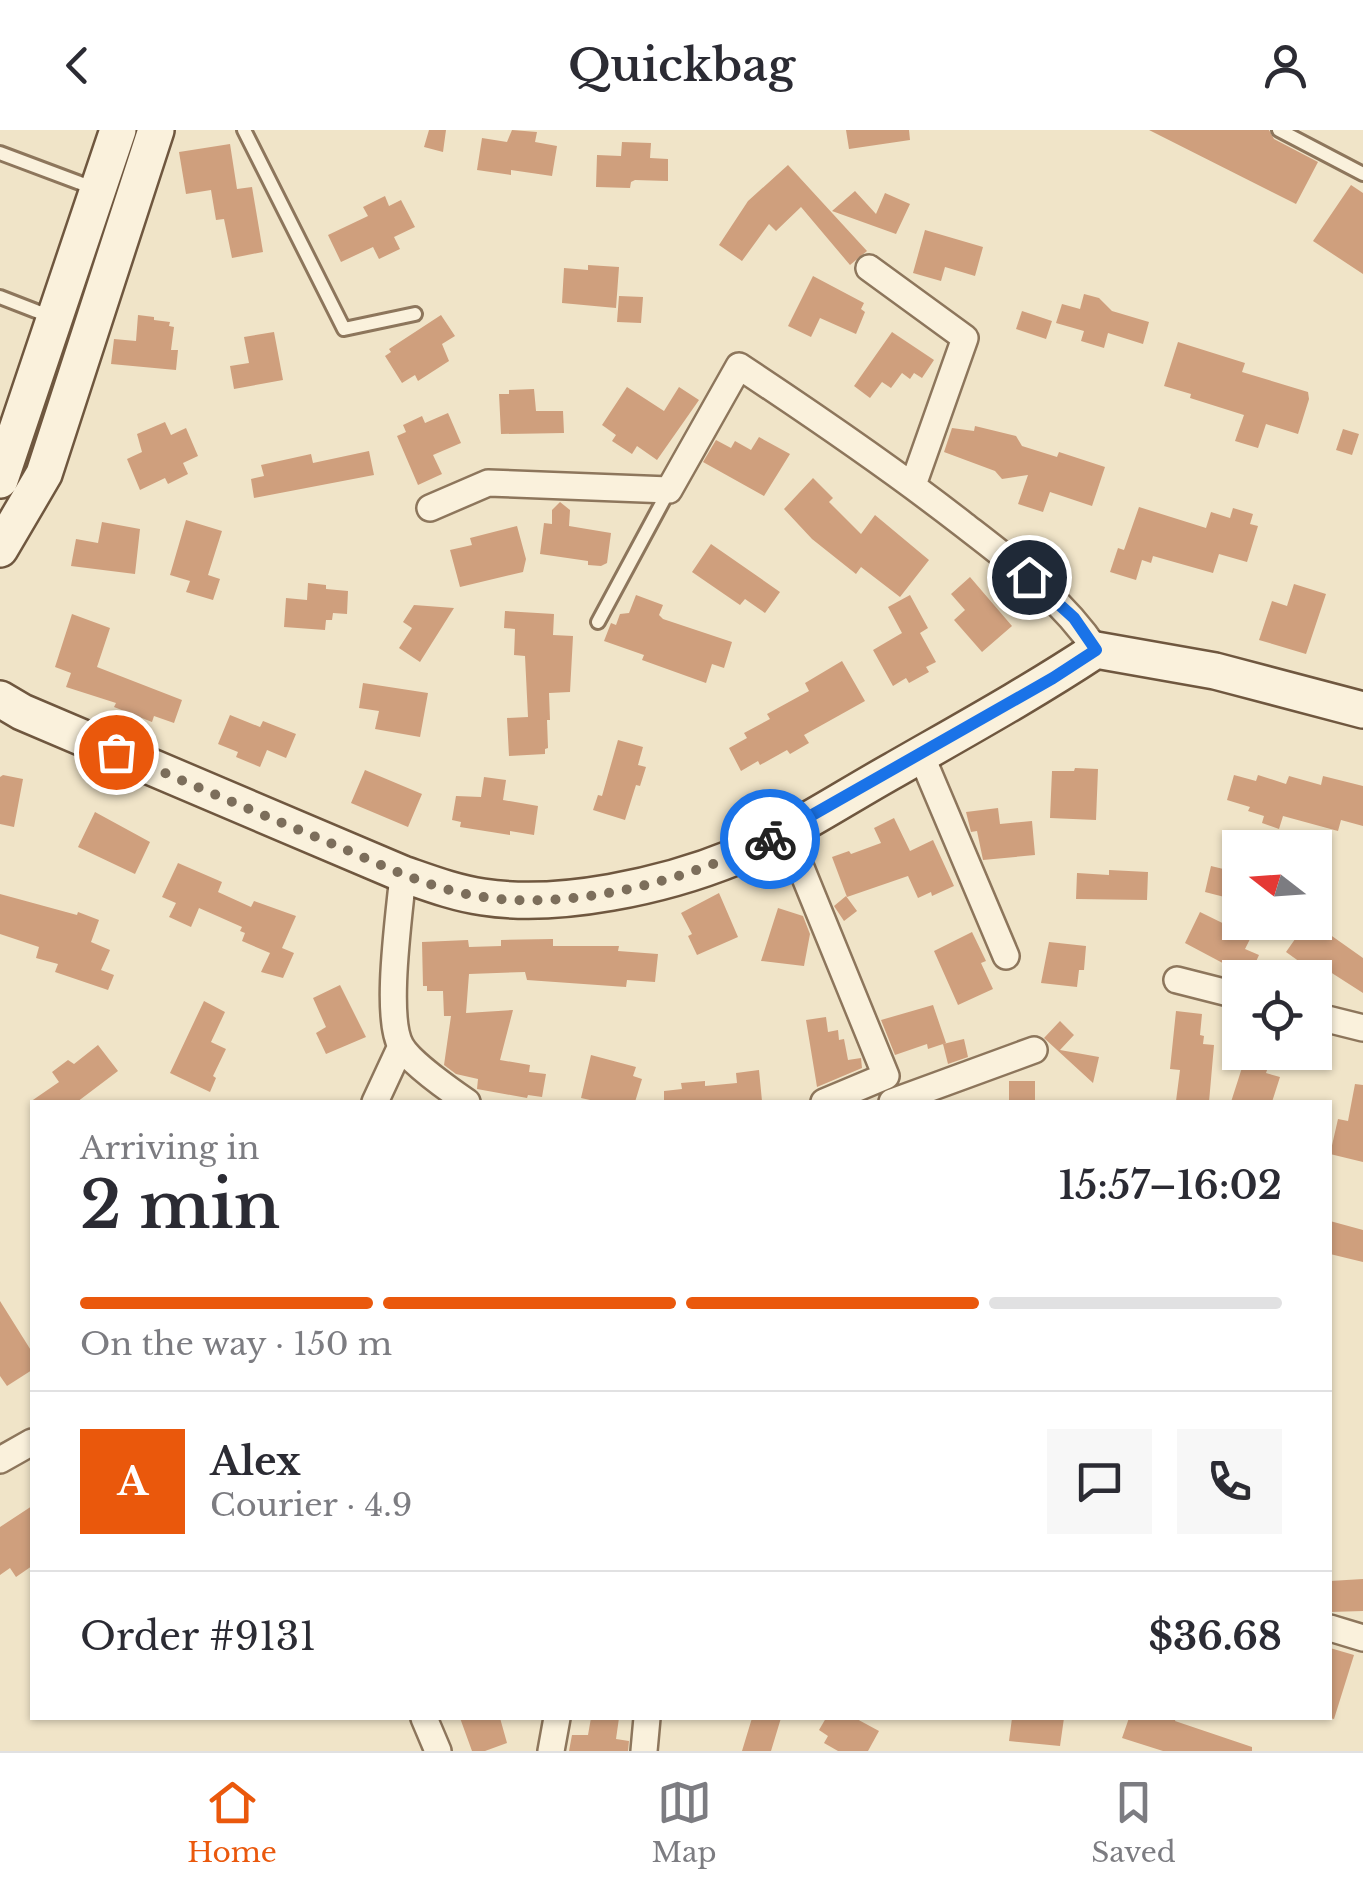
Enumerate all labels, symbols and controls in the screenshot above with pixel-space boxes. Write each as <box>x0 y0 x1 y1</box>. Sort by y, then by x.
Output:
text: Quickbag <box>568 37 795 93</box>
icon: back <box>50 38 105 93</box>
icon: person <box>1258 38 1313 93</box>
pin <box>987 535 1072 620</box>
icon: home <box>1002 550 1057 605</box>
pin <box>74 710 159 795</box>
icon: bag <box>89 725 144 780</box>
courier <box>720 789 820 889</box>
icon: bike <box>743 812 798 867</box>
north arrow <box>1222 830 1332 940</box>
map controls <box>1222 830 1332 1070</box>
button: locate <box>1222 960 1332 1070</box>
text: Arriving in <box>80 1128 259 1168</box>
text: 15:57–16:02 <box>1058 1162 1282 1209</box>
text: 2 min <box>80 1165 280 1246</box>
text: On the way · 150 m <box>80 1324 392 1364</box>
button: chat <box>1047 1429 1152 1534</box>
button: phone <box>1177 1429 1282 1534</box>
text: Alex <box>210 1438 301 1485</box>
text: A <box>117 1458 148 1505</box>
text: Courier · 4.9 <box>210 1485 412 1525</box>
text: Order #9131 <box>80 1613 316 1660</box>
text: $36.68 <box>1149 1613 1282 1660</box>
tab: Home <box>187 1775 277 1870</box>
tab: Map <box>652 1775 717 1870</box>
tab: Saved <box>1091 1775 1176 1870</box>

